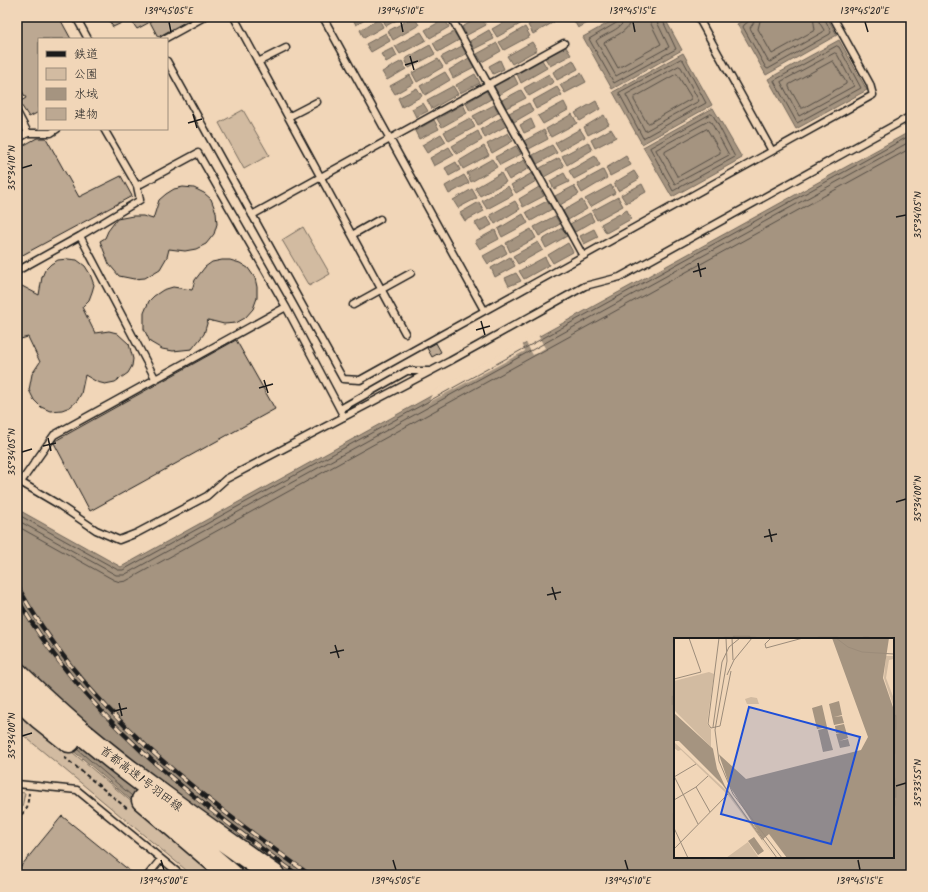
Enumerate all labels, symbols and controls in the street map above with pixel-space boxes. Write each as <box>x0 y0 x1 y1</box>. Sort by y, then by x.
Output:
text: 139°45'05"E <box>145 3 195 19</box>
text: 139°45'10"E <box>378 3 426 19</box>
text: 139°45'15"E <box>609 3 658 19</box>
text: 139°45'20"E <box>840 3 891 19</box>
legend <box>38 38 168 130</box>
text: 鉄道 <box>74 45 98 64</box>
text: 公園 <box>74 65 98 84</box>
text: 水域 <box>74 85 98 104</box>
text: 建物 <box>74 105 98 124</box>
text: 35°34'10"N <box>4 145 20 191</box>
text: 35°34'05"N <box>910 191 926 239</box>
text: 35°34'05"N <box>4 428 20 476</box>
text: 35°34'00"N <box>910 475 926 523</box>
inset map <box>674 638 894 858</box>
text: 35°34'00"N <box>4 712 20 760</box>
street label: 首都高速1号羽田線 <box>95 741 187 817</box>
text: 35°33'55"N <box>910 759 926 807</box>
text: 139°45'00"E <box>140 873 189 889</box>
text: 139°45'05"E <box>372 873 422 889</box>
text: 139°45'10"E <box>605 873 653 889</box>
text: 139°45'15"E <box>836 873 885 889</box>

